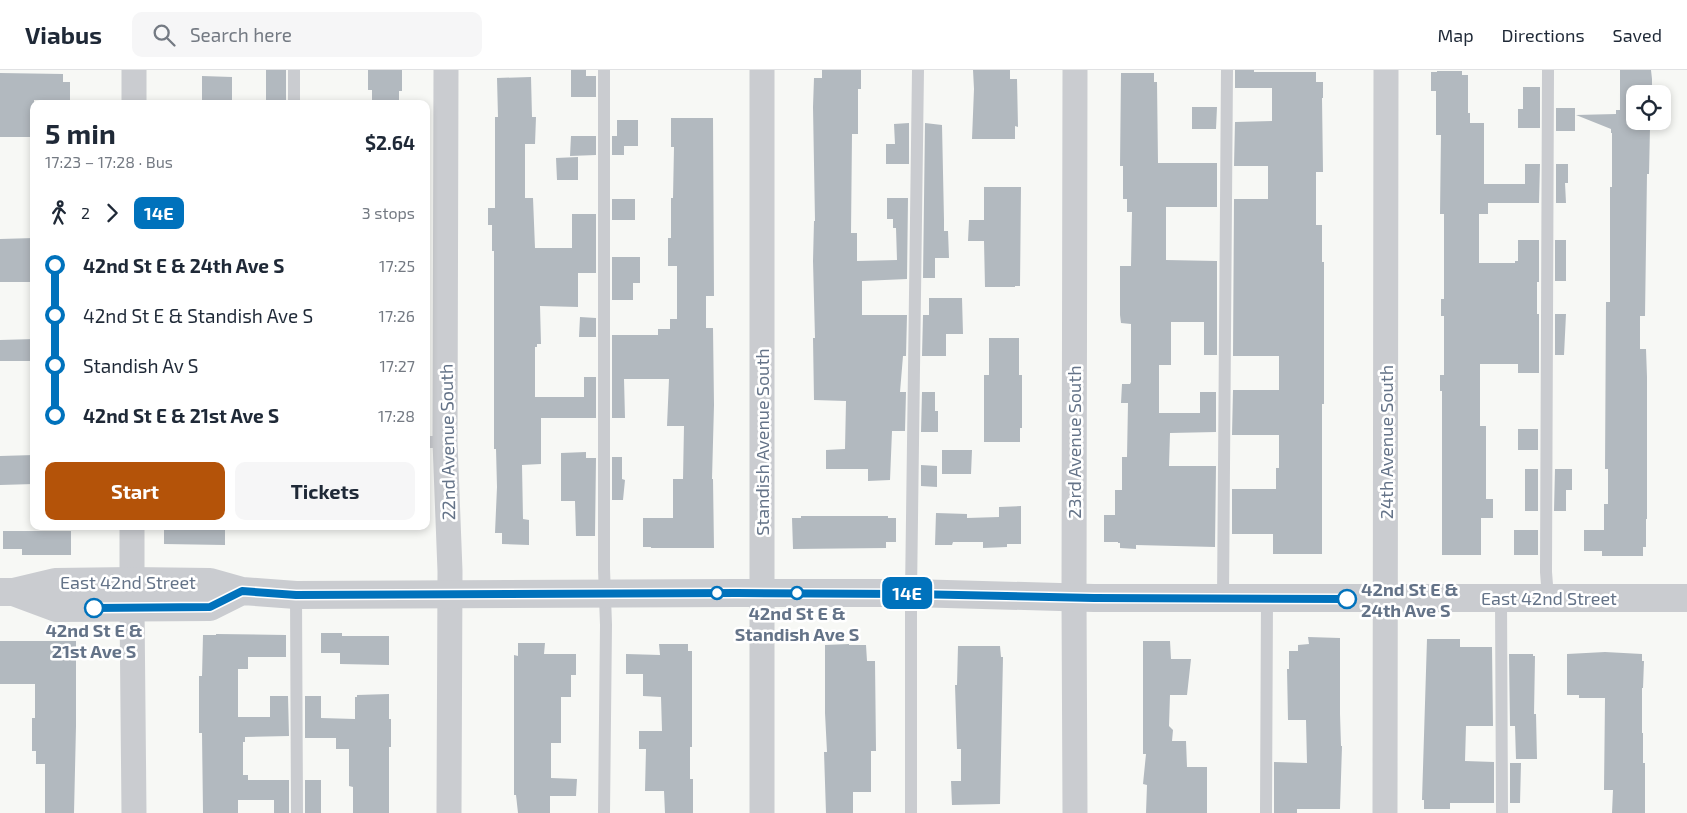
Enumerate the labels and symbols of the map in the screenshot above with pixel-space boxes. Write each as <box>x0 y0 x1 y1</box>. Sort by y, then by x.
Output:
street label: Standish Avenue South <box>751 348 773 536</box>
street label: 22nd Avenue South <box>435 363 459 521</box>
street label: 23rd Avenue South <box>1063 365 1085 519</box>
street label: 24th Avenue South <box>1375 365 1397 519</box>
street label: East 42nd Street <box>60 571 196 593</box>
line badge: 14E <box>878 577 936 609</box>
place label: 42nd St E & 24th Ave S <box>1361 578 1458 621</box>
unlabelled marker <box>710 586 724 600</box>
marker: 42nd St E & Standish Ave S <box>790 586 804 600</box>
street label: East 42nd Street <box>1481 587 1617 609</box>
marker: 42nd St E & 24th Ave S <box>1337 589 1357 609</box>
marker: 42nd St E & 21st Ave S <box>84 598 104 618</box>
place label: 42nd St E & Standish Ave S <box>735 602 859 645</box>
place label: 42nd St E & 21st Ave S <box>45 619 143 662</box>

